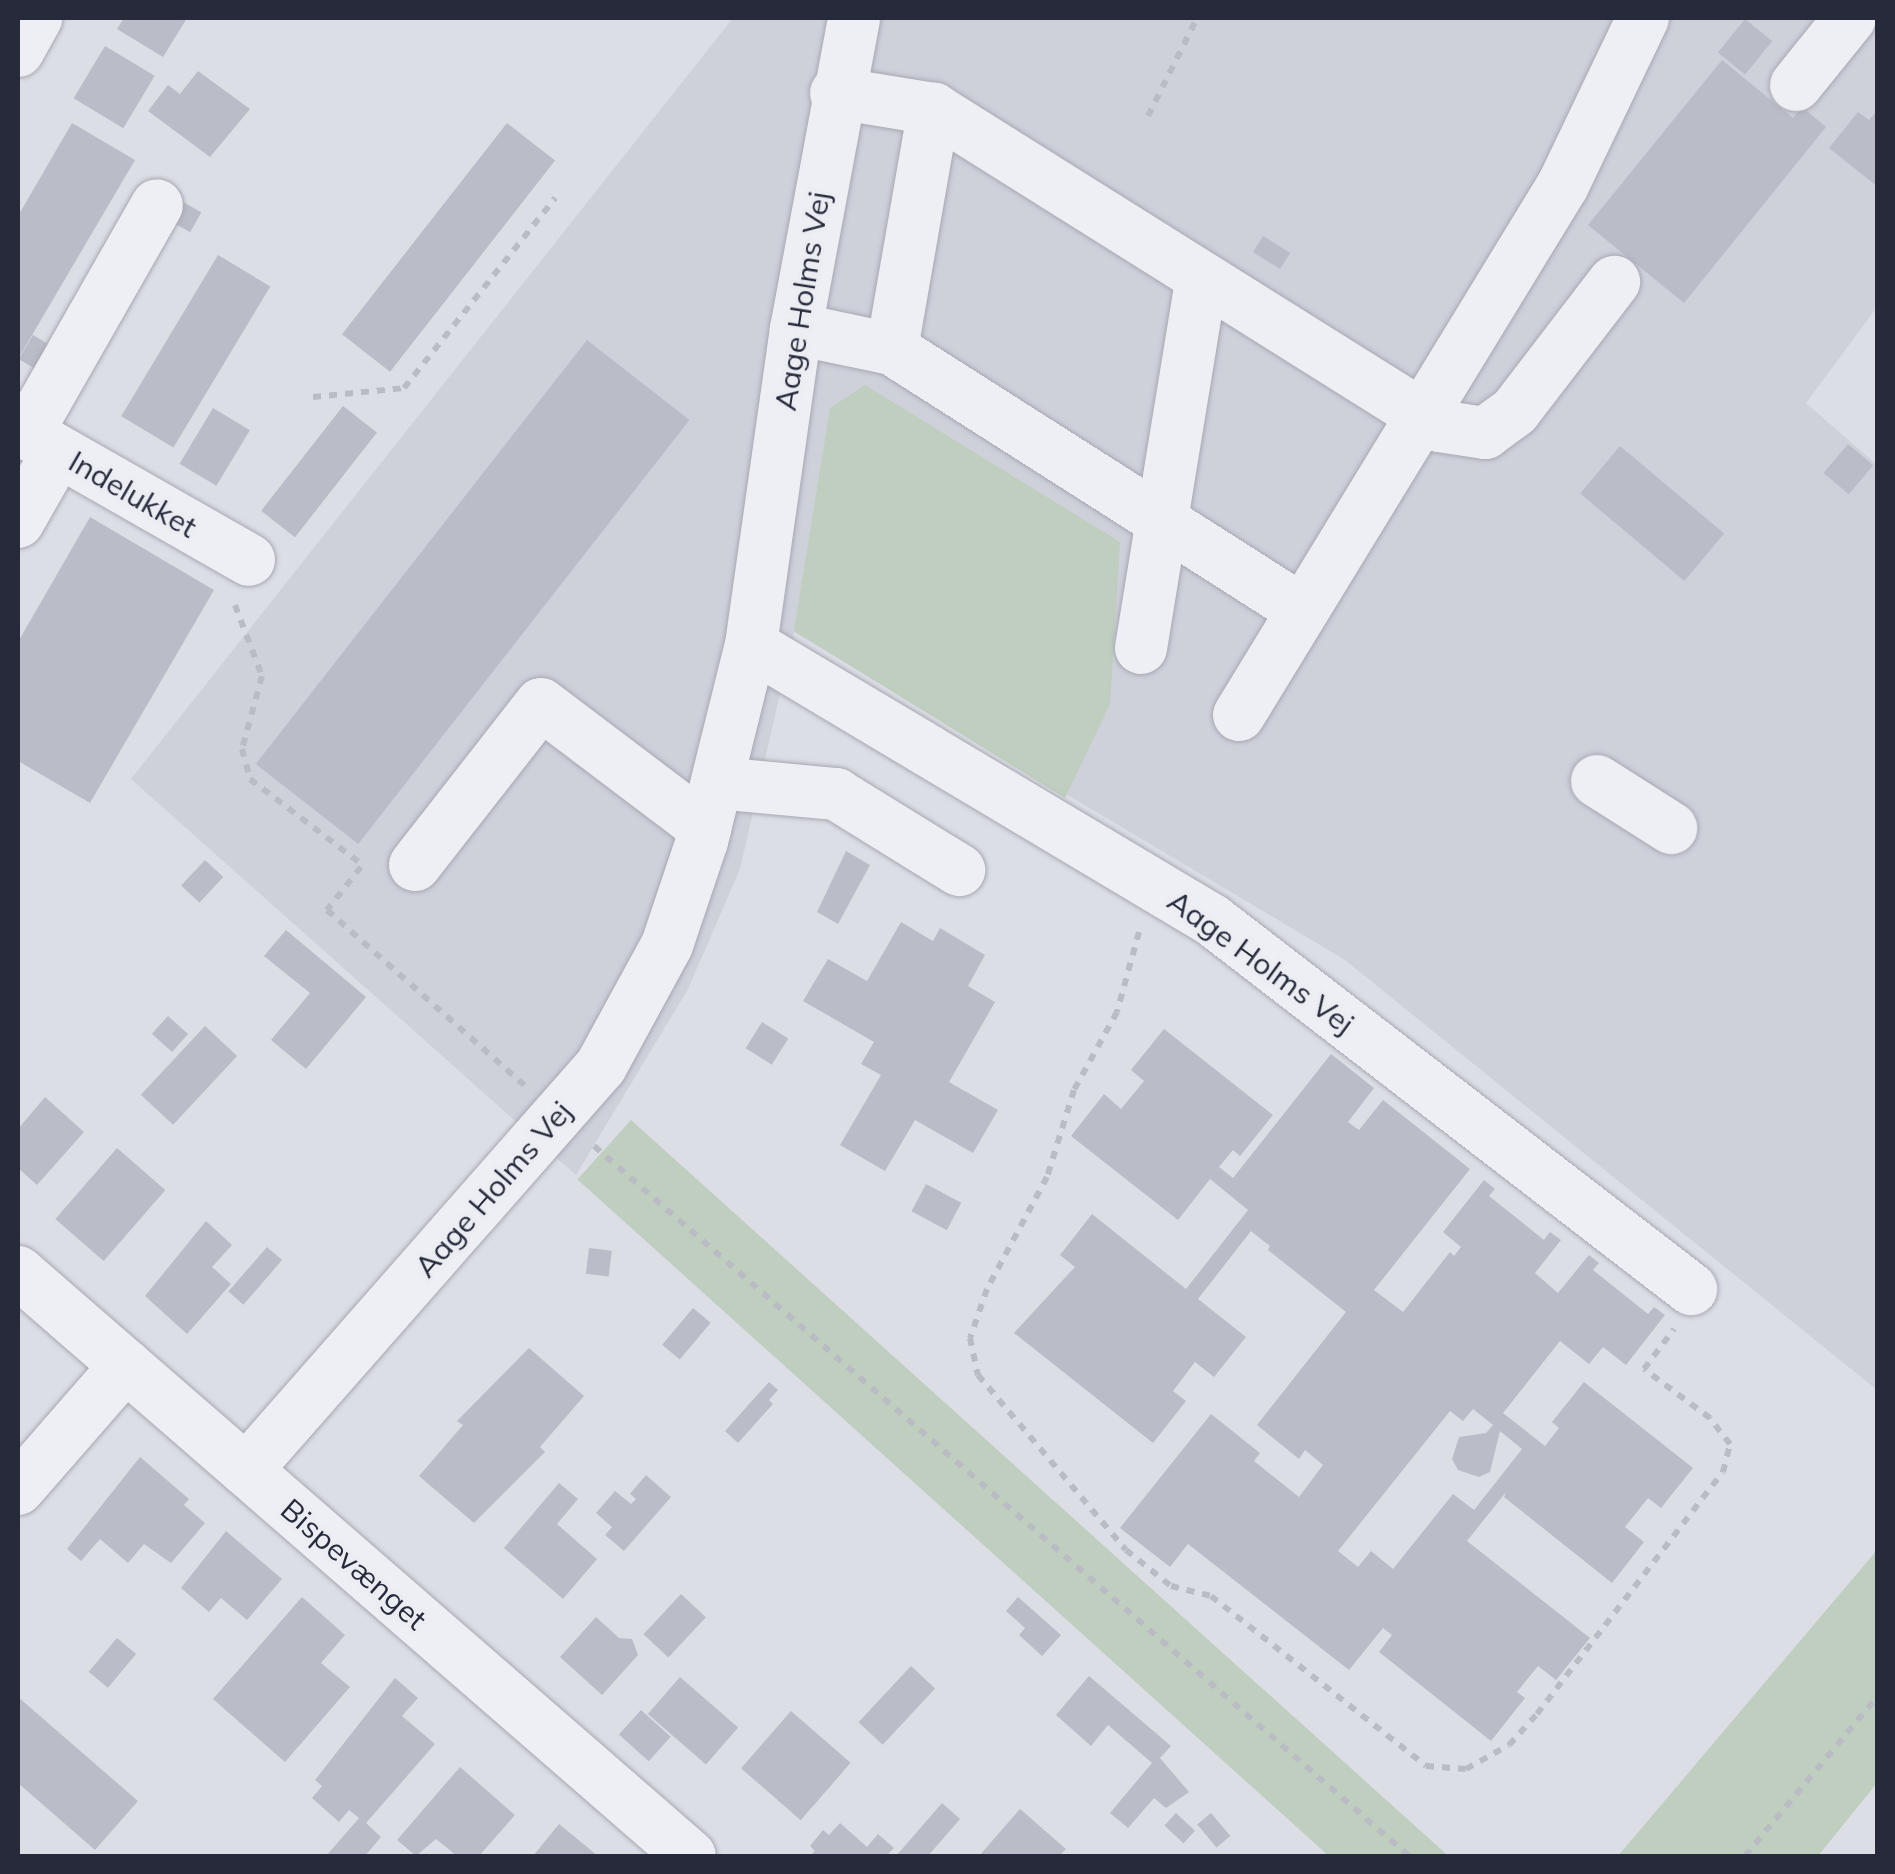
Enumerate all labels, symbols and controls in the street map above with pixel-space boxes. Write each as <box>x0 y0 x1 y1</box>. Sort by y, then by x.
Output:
street label: Aage Holms Vej <box>767 189 837 413</box>
street label: Indelukket <box>63 443 203 545</box>
street label: Aage Holms Vej <box>1161 882 1361 1042</box>
street label: Aage Holms Vej <box>407 1094 579 1284</box>
street label: Bispevænget <box>274 1491 434 1637</box>

